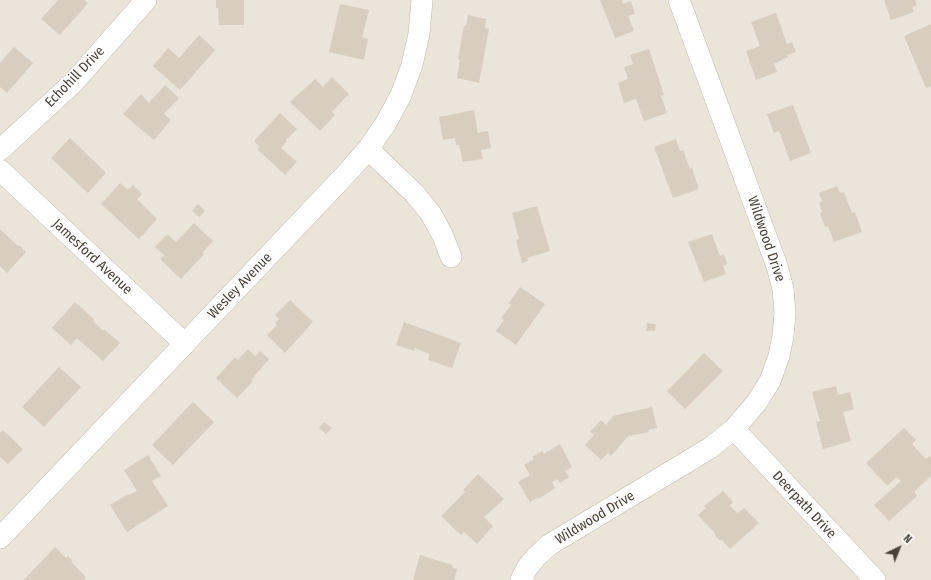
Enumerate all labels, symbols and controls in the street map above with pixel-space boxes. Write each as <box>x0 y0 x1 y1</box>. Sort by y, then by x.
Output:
street label: Echohill Drive <box>42 43 108 111</box>
street label: Wildwood Drive <box>743 194 789 284</box>
street label: Jamesford Avenue <box>49 216 135 298</box>
street label: Wesley Avenue <box>204 249 276 323</box>
street label: Deerpath Drive <box>769 468 839 542</box>
street label: Wildwood Drive <box>552 488 638 548</box>
north arrow <box>879 528 919 568</box>
text: N <box>901 532 914 546</box>

